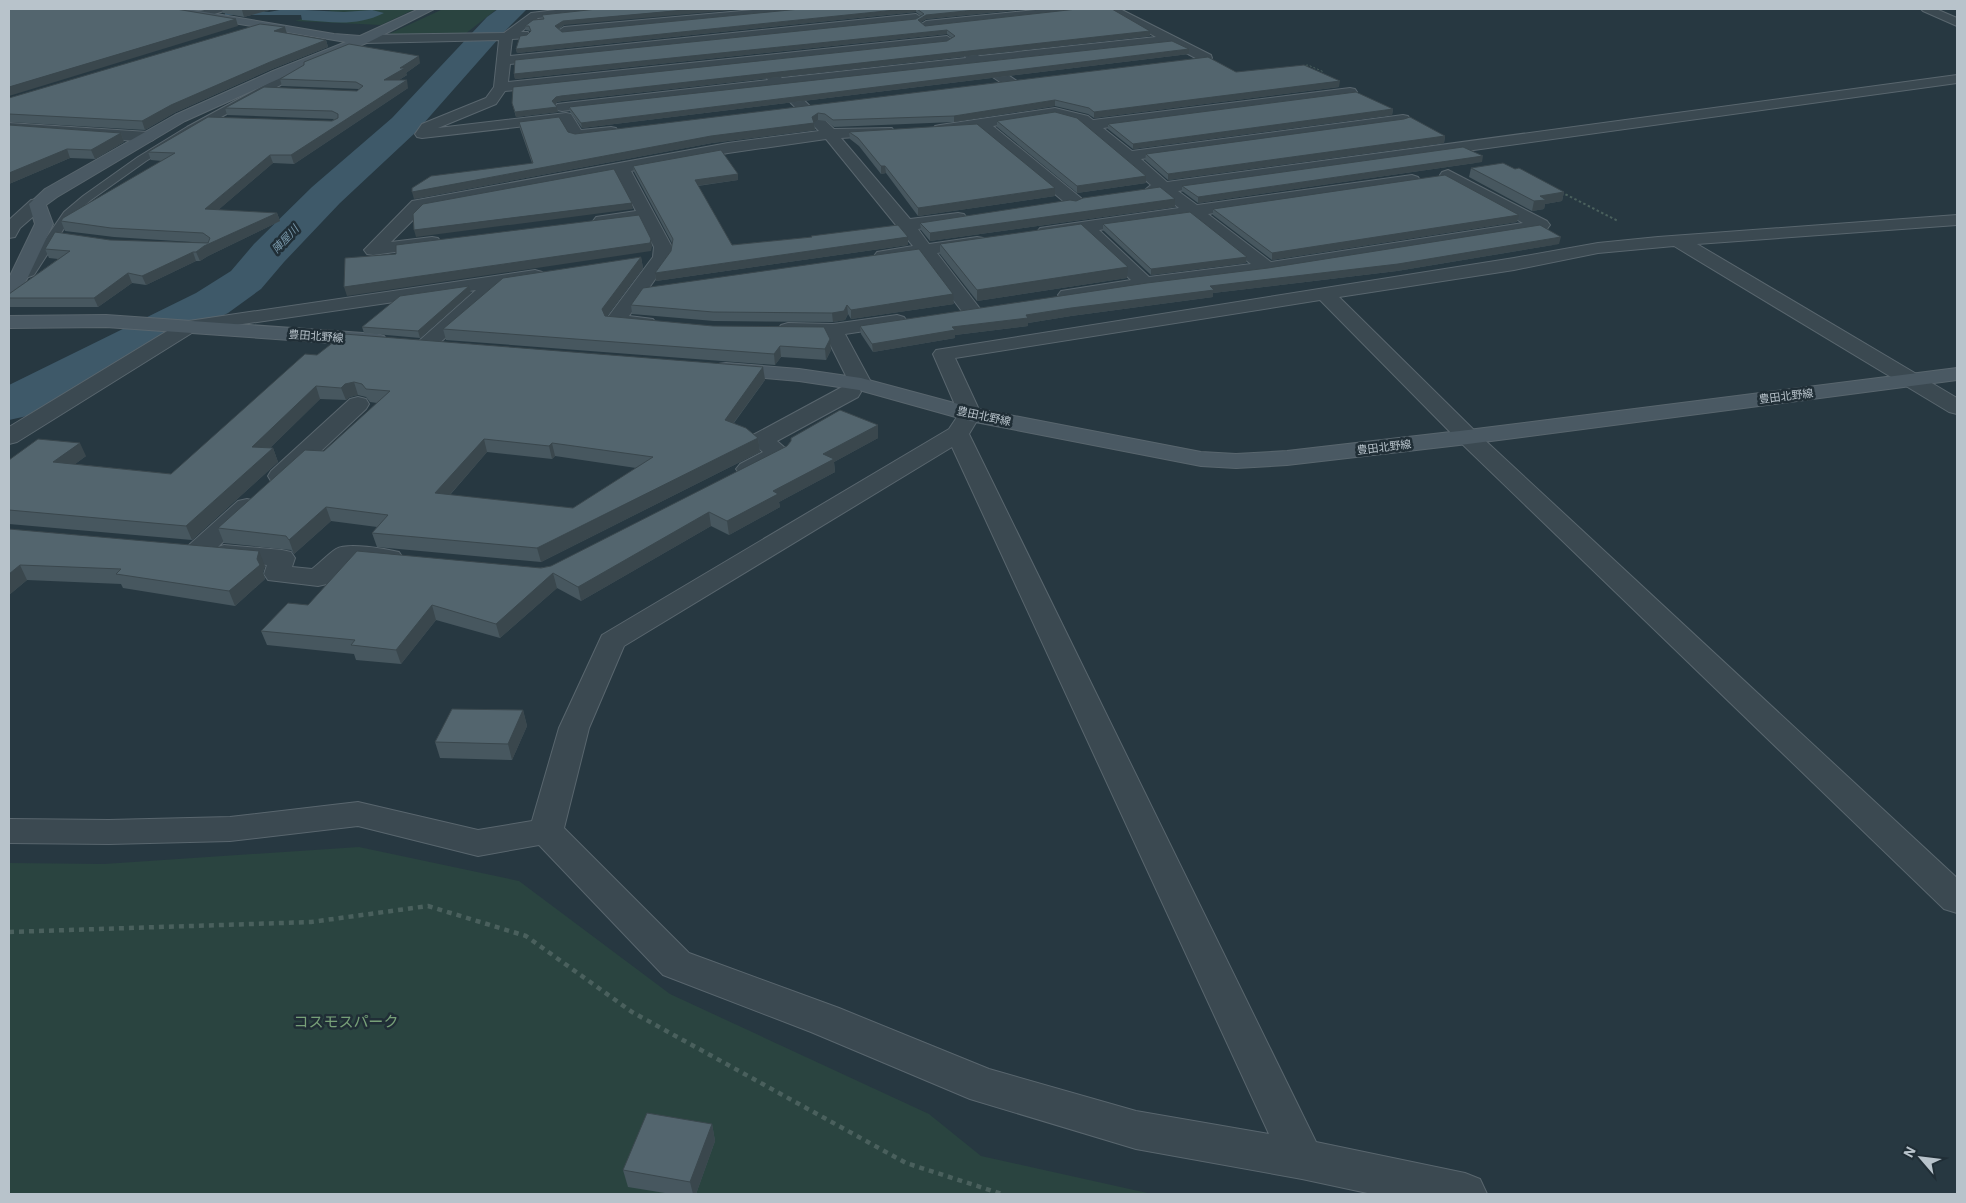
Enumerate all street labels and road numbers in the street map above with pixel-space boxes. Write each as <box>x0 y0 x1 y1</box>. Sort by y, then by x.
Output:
street label: 豊田北野線 <box>288 327 344 345</box>
street label: 豊田北野線 <box>1758 386 1814 406</box>
street label: 豊田北野線 <box>956 403 1012 429</box>
street label: 豊田北野線 <box>1356 437 1412 457</box>

